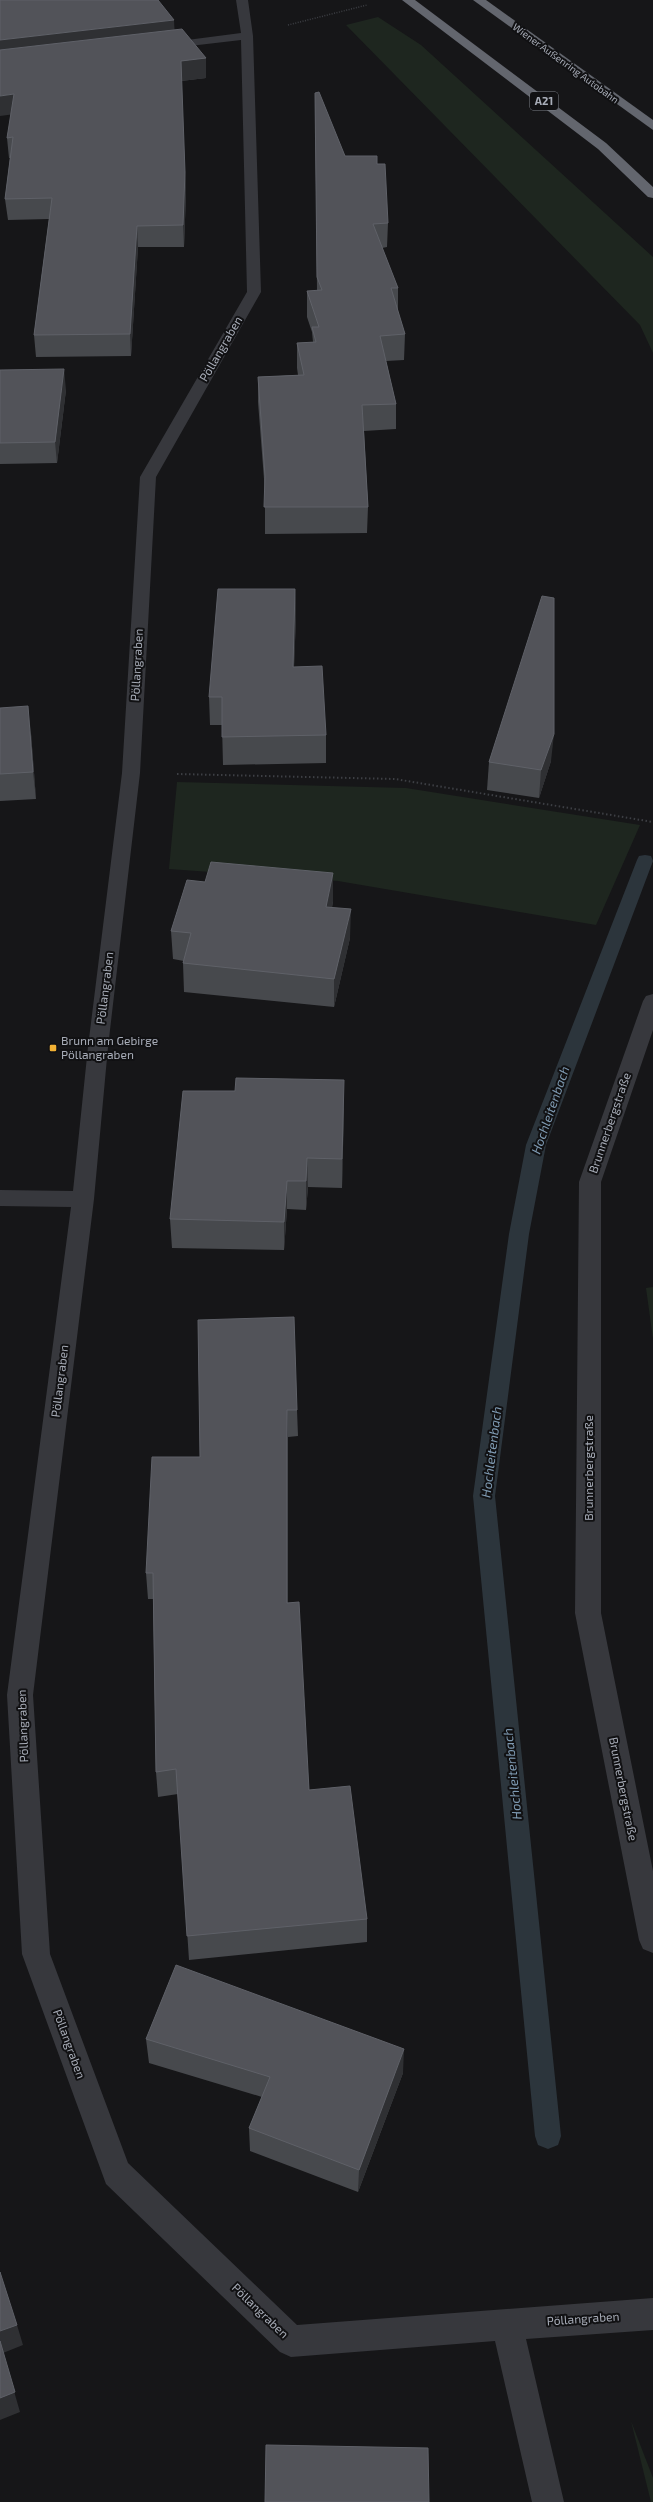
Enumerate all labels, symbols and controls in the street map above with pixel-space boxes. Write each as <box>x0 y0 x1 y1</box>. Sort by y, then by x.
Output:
street label: Wiener Außenring Autobahn <box>511 20 622 106</box>
road number: A21 <box>530 92 558 110</box>
street label: Pöllangraben <box>196 313 244 384</box>
street label: Pöllangraben <box>127 628 145 702</box>
street label: Pöllangraben <box>93 951 115 1025</box>
place label: Brunn am Gebirge Pöllangraben <box>61 1033 158 1061</box>
marker: Brunn am Gebirge Pöllangraben <box>48 1043 58 1053</box>
water label: Hochleitenbach <box>527 1064 573 1156</box>
street label: Brunnerbergstraße <box>585 1070 633 1175</box>
street label: Pöllangraben <box>48 1344 70 1418</box>
water label: Hochleitenbach <box>477 1405 505 1499</box>
street label: Brunnerbergstraße <box>581 1415 595 1521</box>
street label: Pöllangraben <box>14 1689 30 1763</box>
water label: Hochleitenbach <box>499 1727 525 1821</box>
street label: Brunnerbergstraße <box>607 1736 641 1842</box>
street label: Pöllangraben <box>51 2007 89 2080</box>
street label: Pöllangraben <box>230 2280 292 2341</box>
street label: Pöllangraben <box>546 2308 620 2328</box>

